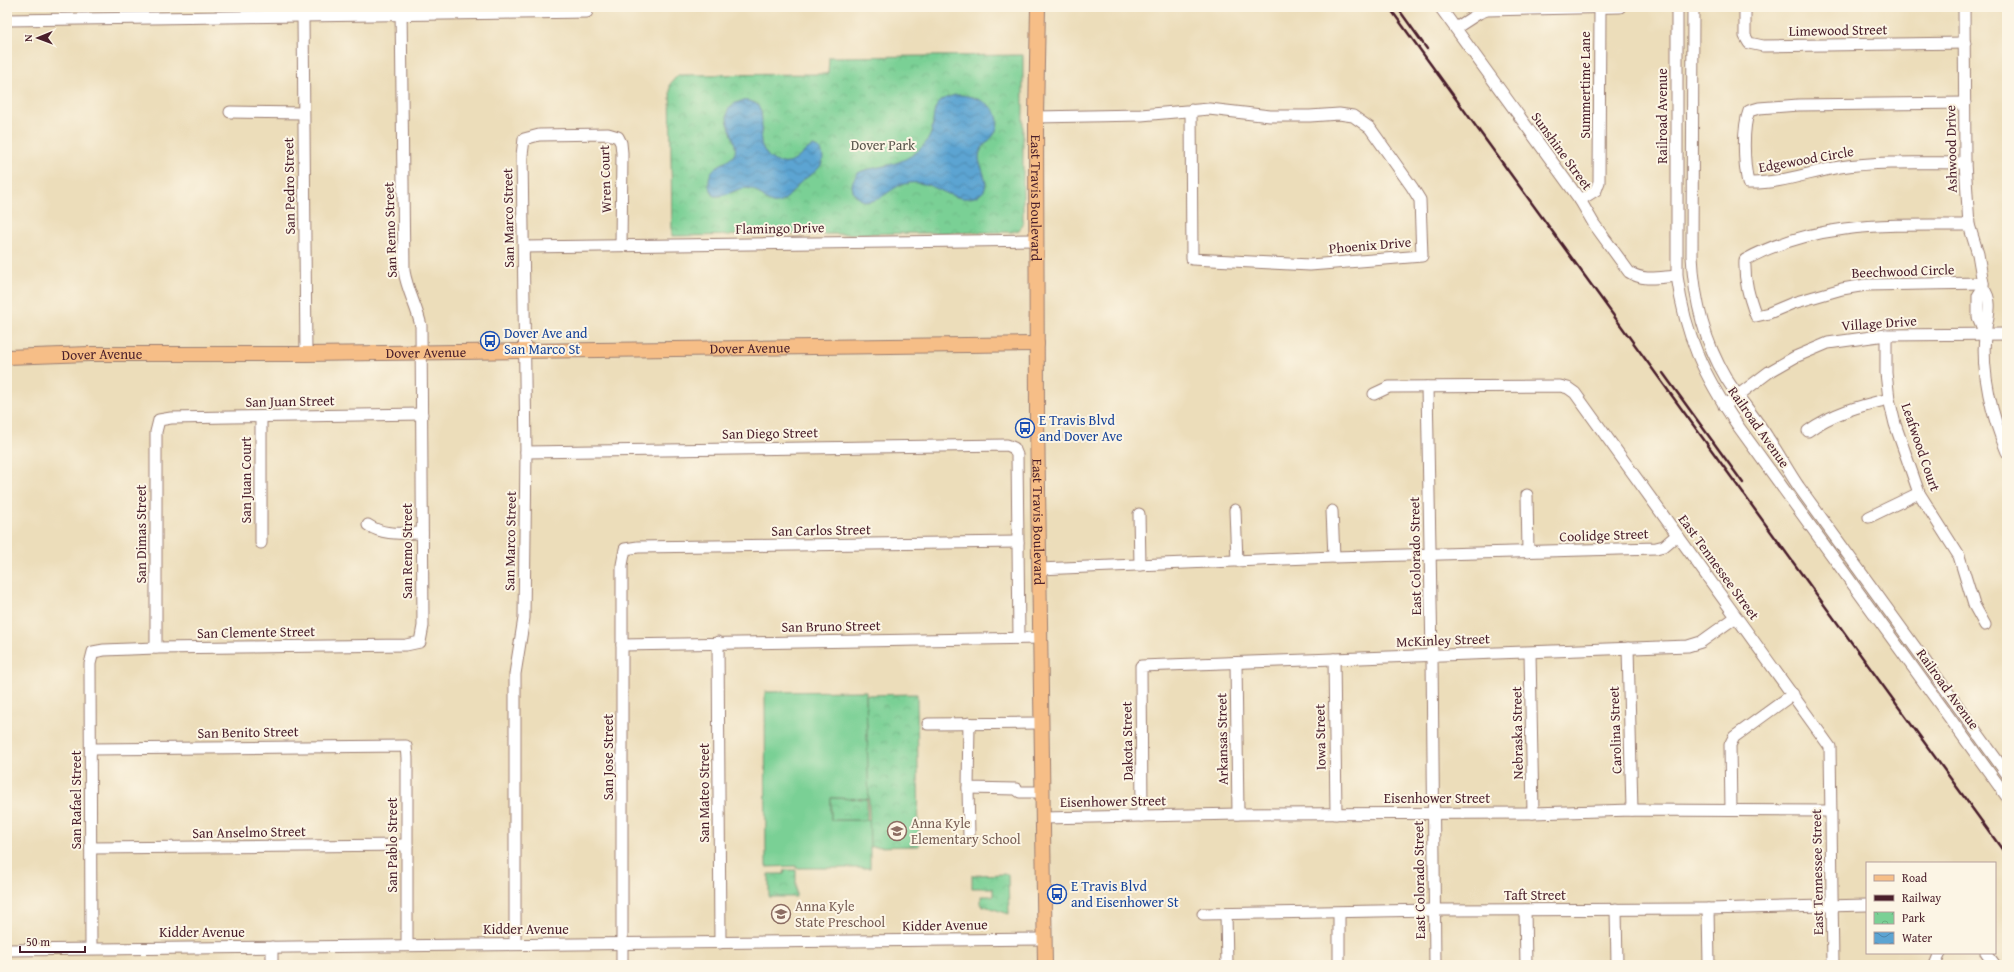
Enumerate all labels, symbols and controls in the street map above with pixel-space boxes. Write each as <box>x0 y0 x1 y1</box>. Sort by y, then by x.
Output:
north arrow <box>18 18 58 58</box>
street label: Limewood Street <box>1788 19 1888 41</box>
street label: Summertime Lane <box>1575 31 1595 139</box>
text: N <box>20 34 36 42</box>
street label: Railroad Avenue <box>1652 68 1672 164</box>
street label: Ashwood Drive <box>1940 104 1962 193</box>
street label: Sunshine Street <box>1527 108 1597 194</box>
park label: Dover Park <box>851 135 916 155</box>
street label: East Travis Boulevard <box>1026 135 1046 262</box>
street label: San Pedro Street <box>278 137 300 235</box>
street label: Edgewood Circle <box>1757 141 1856 177</box>
street label: Wren Court <box>594 145 616 213</box>
street label: San Marco Street <box>497 168 519 268</box>
street label: San Remo Street <box>378 182 402 278</box>
street label: Flamingo Drive <box>735 217 825 239</box>
street label: Phoenix Drive <box>1328 231 1412 259</box>
street label: Beechwood Circle <box>1851 259 1955 283</box>
street label: Village Drive <box>1841 310 1918 336</box>
place label: Dover Ave and San Marco St <box>504 323 588 359</box>
bus stop icon: Dover Ave and San Marco St <box>479 330 501 352</box>
street label: Dover Avenue <box>709 337 791 358</box>
street label: Dover Avenue <box>386 342 467 363</box>
street label: Dover Avenue <box>61 344 143 365</box>
street label: Railroad Avenue <box>1723 382 1795 472</box>
street label: San Juan Street <box>245 390 335 412</box>
street label: Leafwood Court <box>1897 400 1945 494</box>
place label: E Travis Blvd and Dover Ave <box>1039 410 1123 446</box>
bus stop icon: E Travis Blvd and Dover Ave <box>1014 417 1036 439</box>
street label: San Diego Street <box>722 422 818 444</box>
street label: San Juan Court <box>236 436 256 523</box>
street label: East Travis Boulevard <box>1028 459 1049 586</box>
street label: San Dimas Street <box>131 484 151 583</box>
street label: San Marco Street <box>499 491 521 591</box>
street label: East Colorado Street <box>1404 497 1426 615</box>
street label: San Remo Street <box>397 503 417 599</box>
street label: East Tennessee Street <box>1674 510 1764 624</box>
street label: San Carlos Street <box>771 519 871 541</box>
street label: Coolidge Street <box>1559 523 1649 547</box>
street label: San Bruno Street <box>781 615 881 637</box>
street label: San Clemente Street <box>197 621 315 643</box>
street label: McKinley Street <box>1396 628 1490 652</box>
street label: Railroad Avenue <box>1912 645 1984 734</box>
street label: Nebraska Street <box>1506 686 1528 780</box>
street label: Carolina Street <box>1603 686 1627 774</box>
street label: Arkansas Street <box>1211 693 1233 785</box>
street label: Dakota Street <box>1116 701 1138 781</box>
street label: Iowa Street <box>1309 704 1331 770</box>
street label: San Jose Street <box>598 714 618 800</box>
street label: San Benito Street <box>197 721 299 743</box>
street label: San Mateo Street <box>694 743 714 843</box>
street label: San Rafael Street <box>66 750 86 850</box>
street label: Eisenhower Street <box>1384 788 1490 808</box>
street label: Eisenhower Street <box>1060 790 1166 812</box>
street label: San Pablo Street <box>382 797 402 893</box>
street label: East Tennessee Street <box>1806 809 1828 935</box>
place label: Anna Kyle Elementary School <box>911 813 1021 849</box>
school or university icon: Anna Kyle Elementary School <box>886 820 908 842</box>
street label: San Anselmo Street <box>192 821 306 843</box>
street label: East Colorado Street <box>1408 821 1430 939</box>
legend <box>1866 862 1996 954</box>
text: Road <box>1902 869 1928 886</box>
place label: E Travis Blvd and Eisenhower St <box>1071 876 1179 912</box>
bus stop icon: E Travis Blvd and Eisenhower St <box>1046 883 1068 905</box>
street label: Taft Street <box>1504 885 1566 905</box>
text: Railway <box>1902 889 1941 906</box>
place label: Anna Kyle State Preschool <box>795 896 885 932</box>
school or university icon: Anna Kyle State Preschool <box>770 903 792 925</box>
text: Park <box>1902 909 1926 926</box>
street label: Kidder Avenue <box>902 914 988 936</box>
street label: Kidder Avenue <box>483 919 569 939</box>
street label: Kidder Avenue <box>159 922 245 942</box>
scale bar <box>20 928 85 954</box>
text: Water <box>1902 929 1932 946</box>
text: 50 m <box>26 933 50 950</box>

